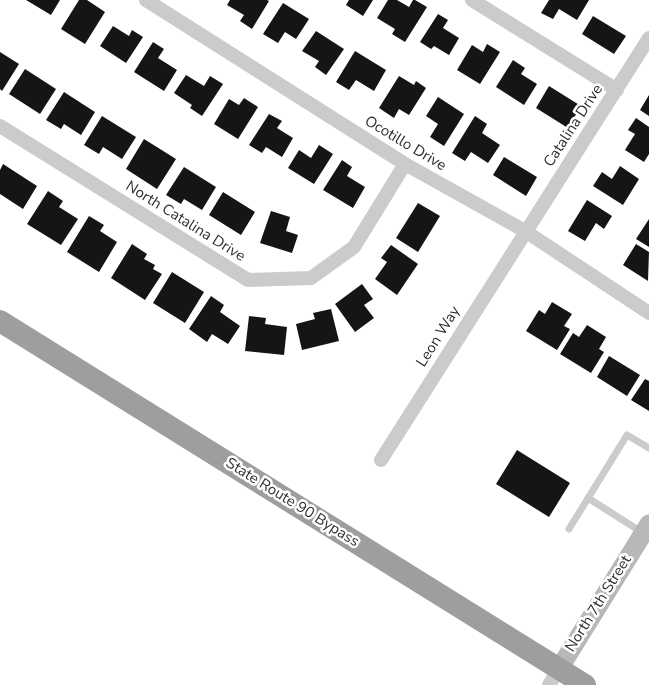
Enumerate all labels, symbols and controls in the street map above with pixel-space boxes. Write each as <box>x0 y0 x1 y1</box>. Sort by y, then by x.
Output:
street label: Catalina Drive <box>541 81 607 171</box>
street label: Ocotillo Drive <box>361 113 449 175</box>
street label: North Catalina Drive <box>122 178 248 266</box>
street label: Leon Way <box>413 303 465 371</box>
street label: State Route 90 Bypass <box>222 455 362 551</box>
street label: North 7th Street <box>562 552 636 656</box>

